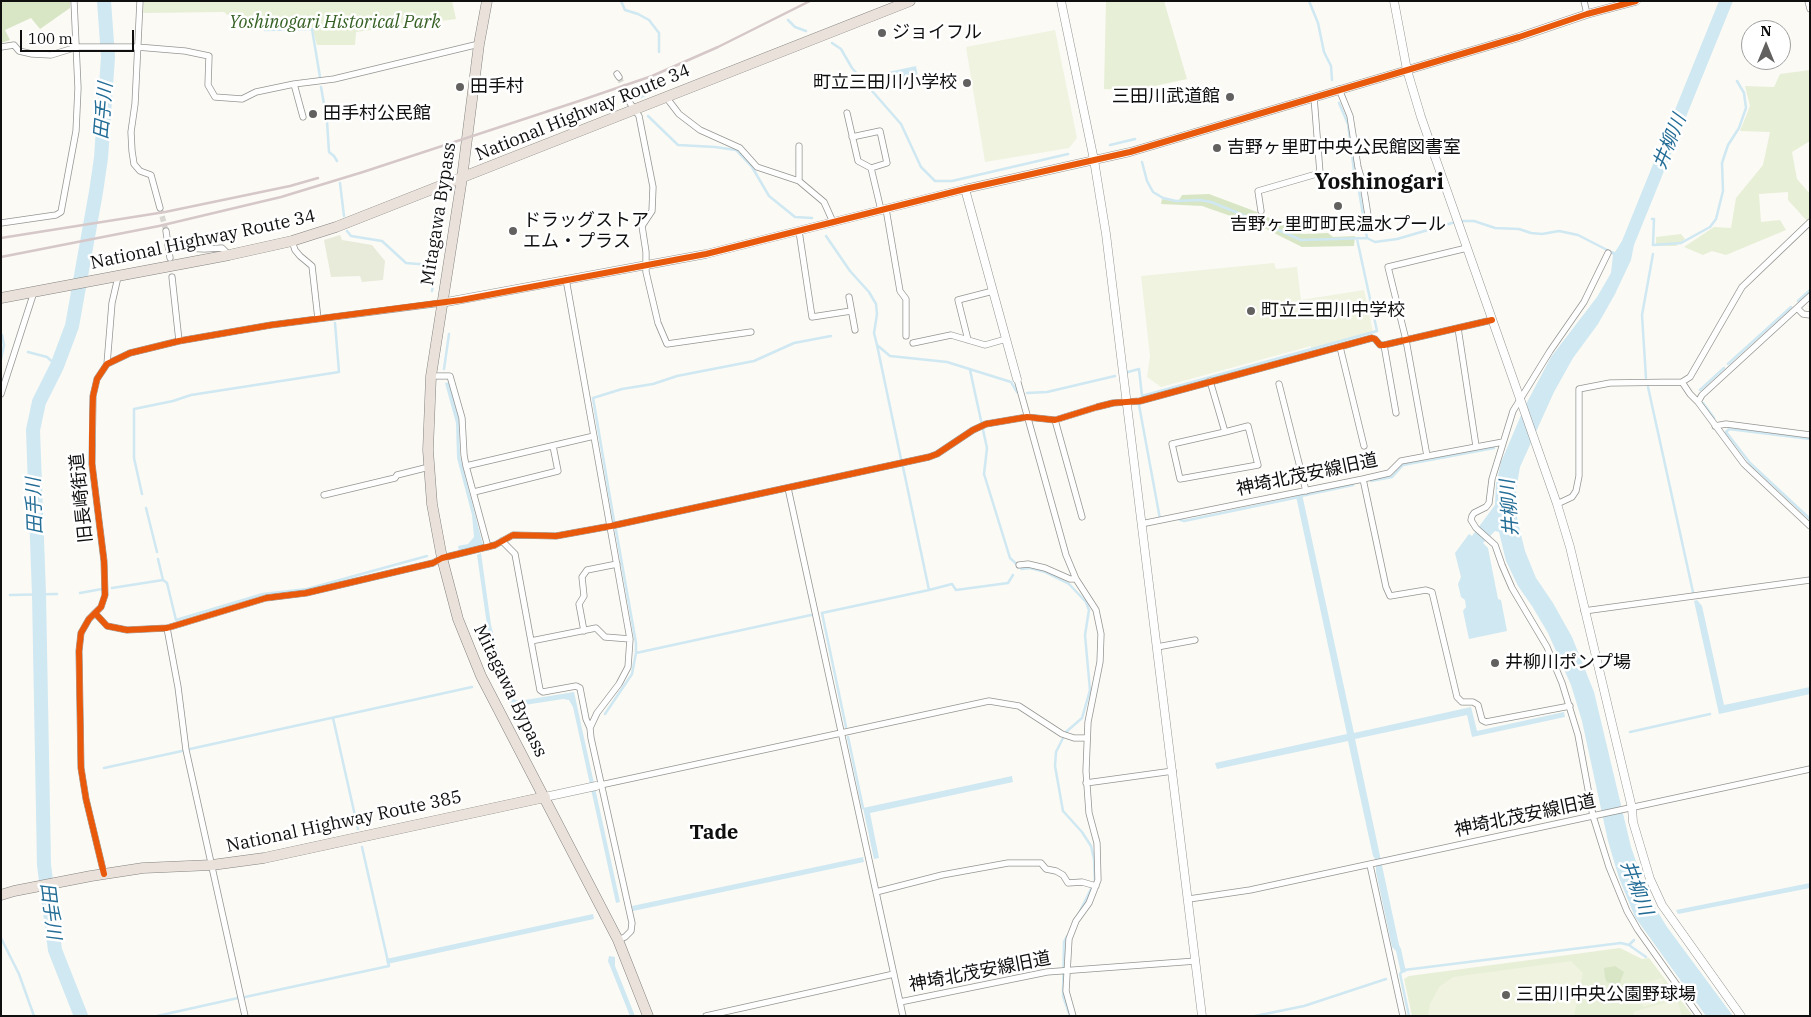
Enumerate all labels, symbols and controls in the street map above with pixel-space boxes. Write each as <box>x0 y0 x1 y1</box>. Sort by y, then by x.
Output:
park label: Yoshinogari Historical Park <box>229 12 441 34</box>
scale bar <box>22 20 136 52</box>
north arrow <box>1741 20 1791 70</box>
place label: ジョイフル <box>892 22 982 44</box>
text: N <box>1760 22 1772 40</box>
marker: ジョイフル <box>876 27 888 39</box>
text: 100 m <box>28 29 73 48</box>
street label: National Highway Route 34 <box>473 60 693 166</box>
place label: 町立三田川小学校 <box>813 72 957 94</box>
place label: 田手村 <box>470 76 524 98</box>
marker: 町立三田川小学校 <box>961 77 973 89</box>
marker: 田手村 <box>454 81 466 93</box>
water label: 田手川 <box>90 82 118 140</box>
place label: 三田川武道館 <box>1112 86 1220 108</box>
marker: 三田川武道館 <box>1224 91 1236 103</box>
place label: 田手村公民館 <box>323 103 431 125</box>
marker: 田手村公民館 <box>307 108 319 120</box>
water label: 井柳川 <box>1649 111 1691 173</box>
place label: 吉野ヶ里町中央公民館図書室 <box>1227 137 1461 159</box>
street label: Mitagawa Bypass <box>417 141 461 287</box>
marker: 吉野ヶ里町中央公民館図書室 <box>1211 142 1223 154</box>
district label: Yoshinogari <box>1314 170 1444 196</box>
marker: 吉野ヶ里町町民温水プール <box>1332 200 1344 212</box>
street label: National Highway Route 34 <box>89 206 317 274</box>
place label: ドラッグストア エム・プラス <box>523 210 649 252</box>
place label: 吉野ヶ里町町民温水プール <box>1230 214 1446 236</box>
marker: ドラッグストア エム・プラス <box>507 225 519 237</box>
place label: 町立三田川中学校 <box>1261 300 1405 322</box>
marker: 町立三田川中学校 <box>1245 305 1257 317</box>
street label: 神埼北茂安線旧道 <box>1234 449 1380 501</box>
street label: 旧長崎街道 <box>67 452 97 544</box>
water label: 田手川 <box>23 477 47 535</box>
water label: 井柳川 <box>1497 479 1523 537</box>
street label: Mitagawa Bypass <box>469 621 551 761</box>
place label: 井柳川ポンプ場 <box>1505 652 1631 674</box>
marker: 井柳川ポンプ場 <box>1489 657 1501 669</box>
street label: National Highway Route 385 <box>224 786 464 858</box>
street label: 神埼北茂安線旧道 <box>1452 790 1598 842</box>
district label: Tade <box>690 821 738 845</box>
water label: 井柳川 <box>1615 857 1657 919</box>
water label: 田手川 <box>35 881 65 941</box>
street label: 神埼北茂安線旧道 <box>907 948 1053 996</box>
place label: 三田川中央公園野球場 <box>1516 984 1696 1006</box>
marker: 三田川中央公園野球場 <box>1500 989 1512 1001</box>

